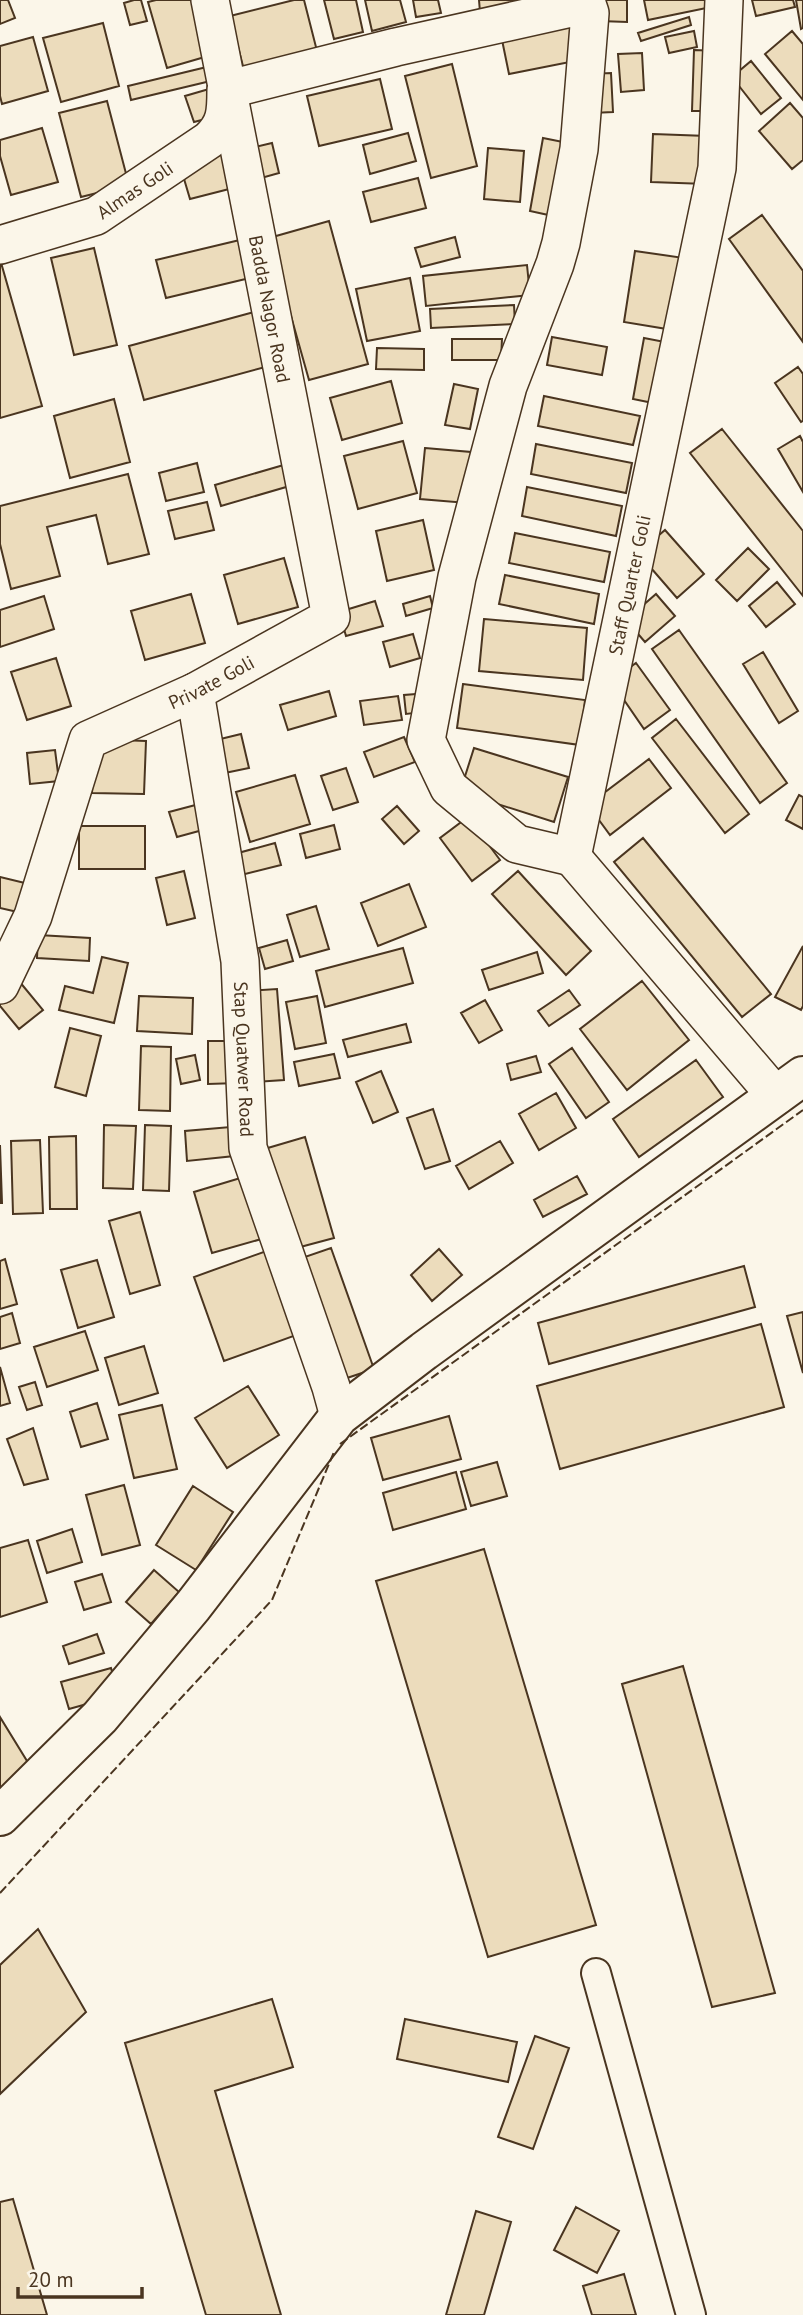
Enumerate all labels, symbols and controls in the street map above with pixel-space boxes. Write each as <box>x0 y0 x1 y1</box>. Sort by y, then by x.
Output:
street label: Almas Goli <box>92 156 178 224</box>
street label: Badda Nagor Road <box>244 233 296 385</box>
street label: Staff Quarter Goli <box>603 513 656 657</box>
street label: Private Goli <box>165 650 258 714</box>
street label: Stap Quatwer Road <box>229 981 260 1137</box>
scale bar <box>18 2256 142 2300</box>
text: 20 m <box>28 2266 74 2293</box>

